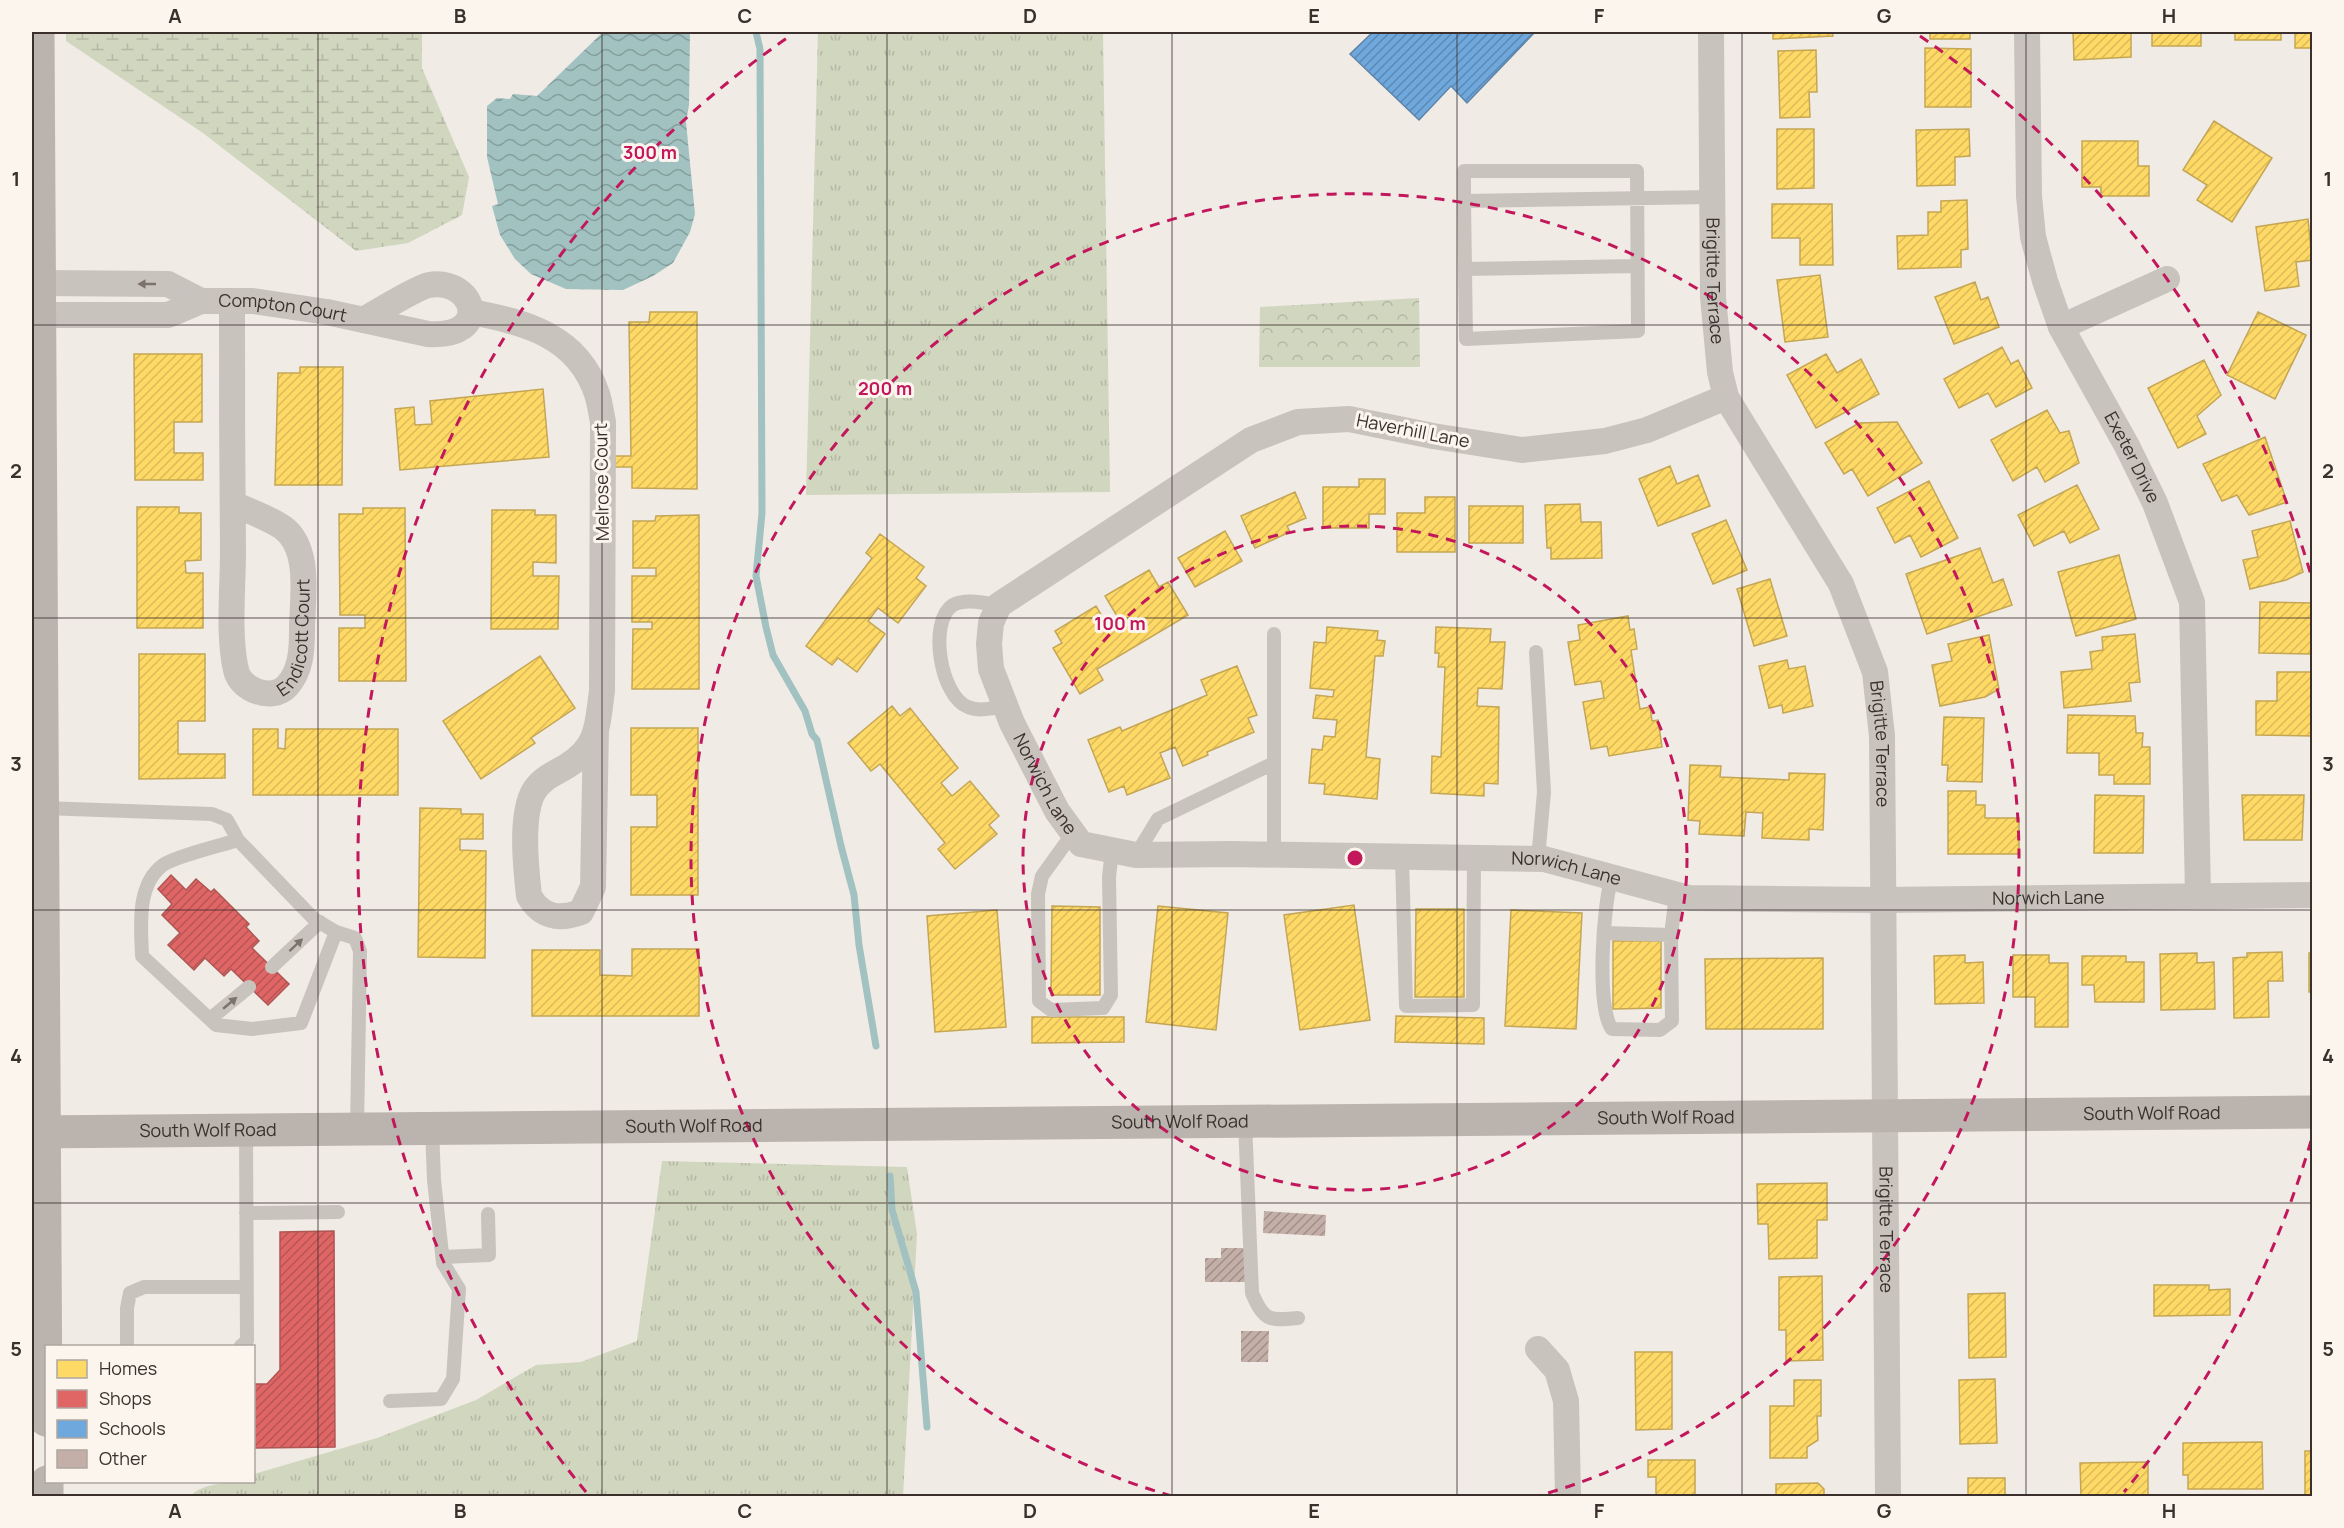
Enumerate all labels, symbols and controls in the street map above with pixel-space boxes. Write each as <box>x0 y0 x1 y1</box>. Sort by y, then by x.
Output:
text: A <box>168 2 182 29</box>
text: B <box>454 2 467 29</box>
text: C <box>738 2 752 29</box>
text: D <box>1023 2 1037 29</box>
text: E <box>1308 2 1320 29</box>
text: F <box>1594 2 1605 29</box>
text: G <box>1877 2 1892 29</box>
text: H <box>2162 2 2176 29</box>
text: 300 m <box>623 140 677 164</box>
text: 1 <box>12 165 20 192</box>
text: 1 <box>2324 165 2332 192</box>
street label: Brigitte Terrace <box>1701 217 1730 345</box>
one-way arrow <box>138 279 157 289</box>
street label: Compton Court <box>219 288 349 327</box>
text: 200 m <box>858 376 912 400</box>
street label: Haverhill Lane <box>1354 407 1472 453</box>
street label: Exeter Drive <box>2099 407 2166 507</box>
street label: Melrose Court <box>588 423 614 541</box>
text: 2 <box>10 457 22 484</box>
text: 2 <box>2322 457 2334 484</box>
street label: Endicott Court <box>272 578 315 701</box>
text: 100 m <box>1094 611 1146 635</box>
street label: Brigitte Terrace <box>1865 679 1896 807</box>
street label: Norwich Lane <box>1008 729 1083 839</box>
text: 3 <box>10 750 22 777</box>
text: 3 <box>2322 750 2334 777</box>
street label: Norwich Lane <box>1511 845 1624 890</box>
centre of rings <box>1345 848 1365 868</box>
street label: Norwich Lane <box>1992 884 2105 910</box>
one-way arrow <box>289 938 303 952</box>
one-way arrow <box>222 997 237 1010</box>
text: 4 <box>10 1042 22 1069</box>
text: 4 <box>2322 1042 2334 1069</box>
street label: South Wolf Road <box>2083 1100 2221 1125</box>
street label: South Wolf Road <box>1597 1104 1735 1129</box>
street label: South Wolf Road <box>1111 1108 1249 1134</box>
street label: South Wolf Road <box>625 1113 763 1138</box>
street label: South Wolf Road <box>139 1117 277 1142</box>
street label: Brigitte Terrace <box>1874 1166 1899 1293</box>
text: 5 <box>10 1335 22 1362</box>
text: 5 <box>2322 1335 2334 1362</box>
legend <box>45 1345 255 1483</box>
text: Homes <box>99 1356 157 1380</box>
text: Shops <box>99 1386 151 1410</box>
text: Schools <box>99 1416 166 1440</box>
text: Other <box>99 1446 147 1470</box>
text: A <box>168 1497 182 1524</box>
text: B <box>454 1497 467 1524</box>
text: C <box>738 1497 752 1524</box>
text: D <box>1023 1497 1037 1524</box>
text: E <box>1308 1497 1320 1524</box>
text: F <box>1594 1497 1605 1524</box>
text: G <box>1877 1497 1892 1524</box>
text: H <box>2162 1497 2176 1524</box>

